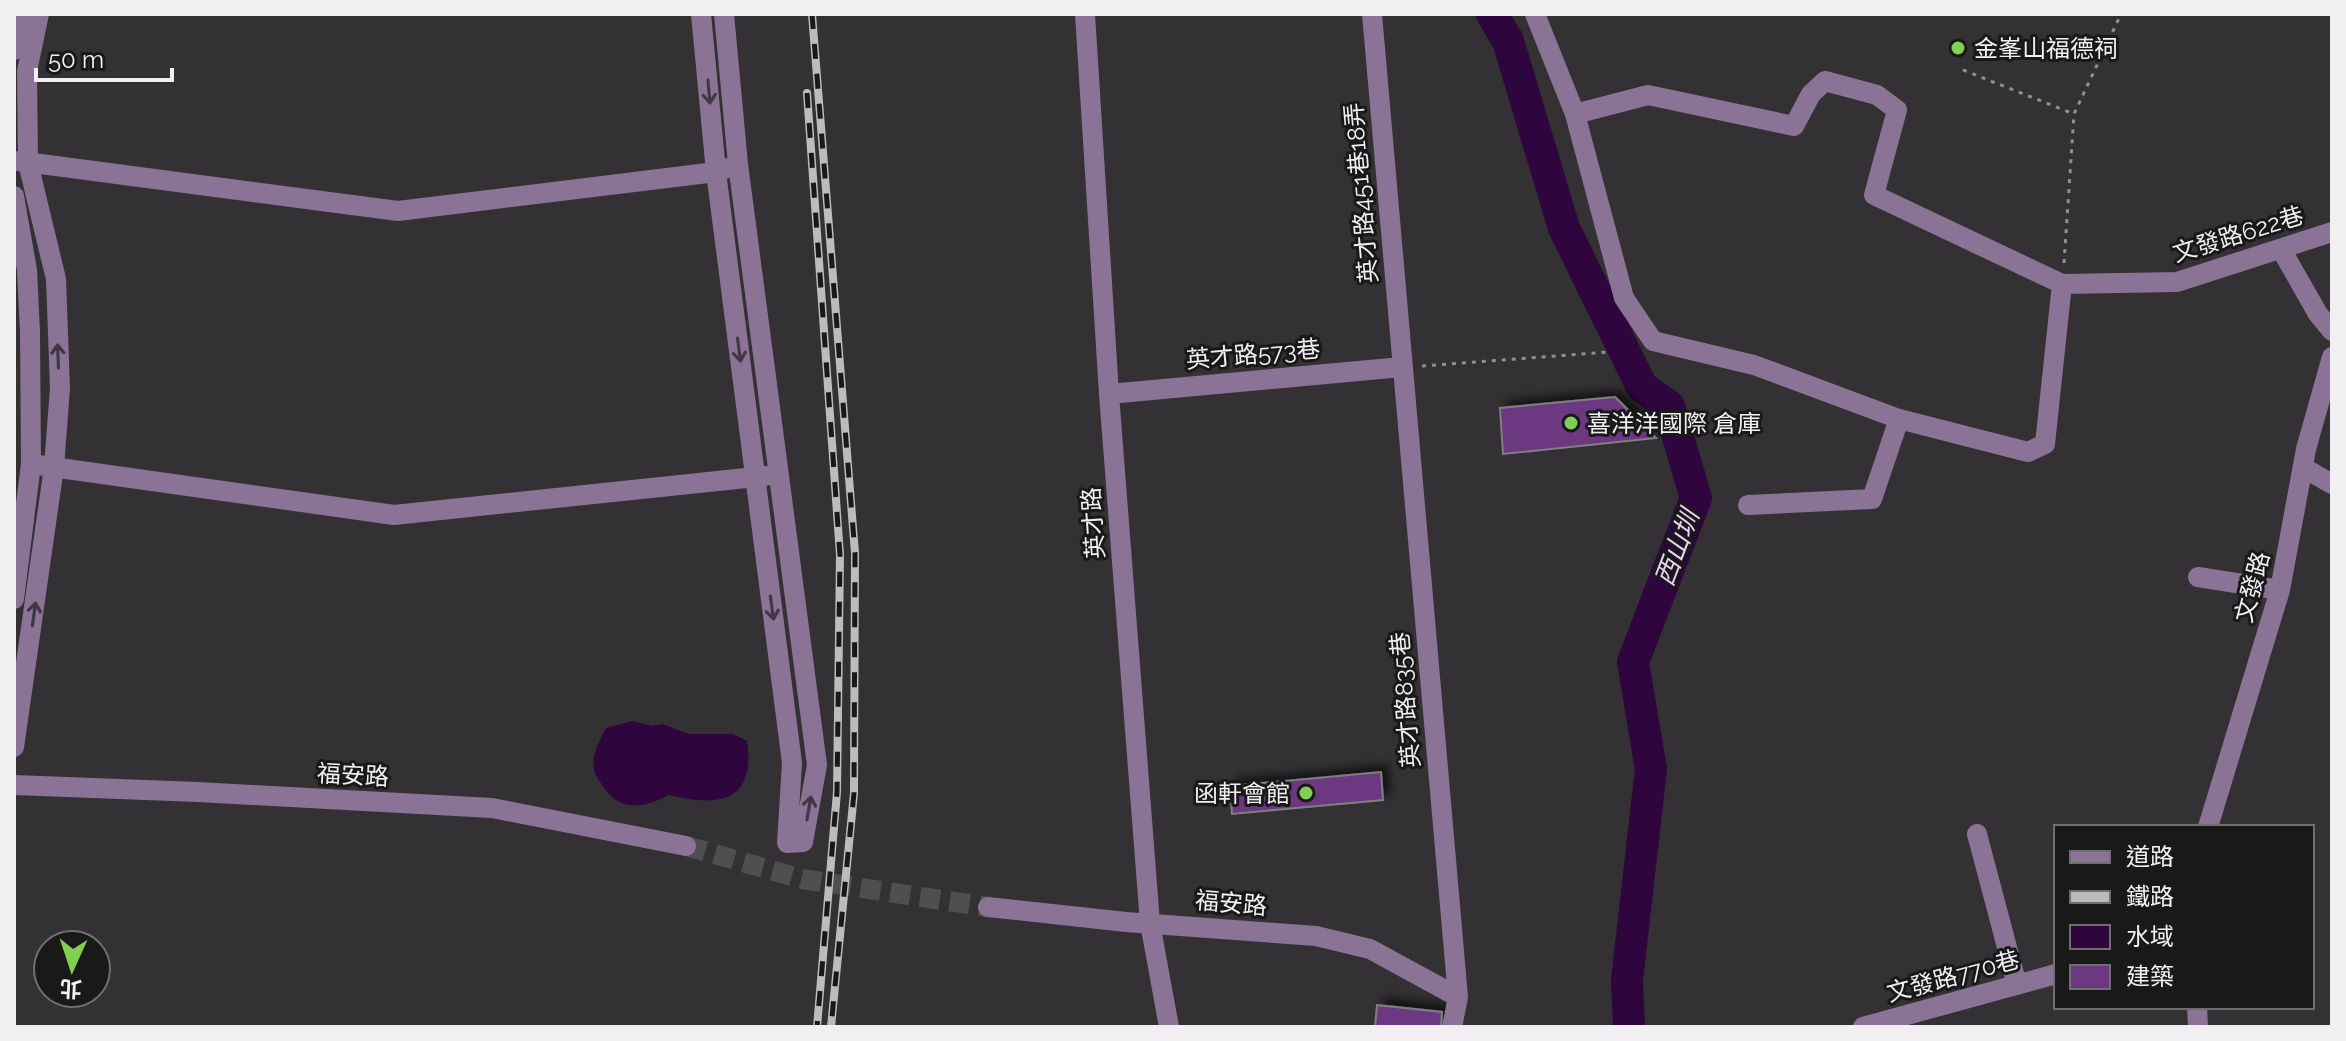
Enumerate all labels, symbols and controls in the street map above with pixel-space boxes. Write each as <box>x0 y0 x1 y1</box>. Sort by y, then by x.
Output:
scale bar <box>36 32 172 82</box>
place label: 金峯山福德祠 <box>1974 34 2118 63</box>
marker: 金峯山福德祠 <box>1949 39 1967 57</box>
text: 50 m <box>48 45 104 74</box>
one-way arrow <box>701 78 716 105</box>
street label: 英才路451巷18弄 <box>1339 102 1383 284</box>
street label: 文發路622巷 <box>2169 200 2307 268</box>
street label: 英才路573巷 <box>1185 334 1321 374</box>
one-way arrow <box>731 336 746 363</box>
one-way arrow <box>51 343 66 370</box>
place label: 喜洋洋國際 倉庫 <box>1587 409 1761 438</box>
marker: 喜洋洋國際 倉庫 <box>1562 414 1580 432</box>
street label: 英才路 <box>1076 486 1110 560</box>
water label: 西山圳 <box>1649 502 1706 590</box>
street label: 文發路 <box>2229 548 2275 626</box>
one-way arrow <box>765 595 780 620</box>
one-way arrow <box>27 602 42 627</box>
street label: 英才路835巷 <box>1385 631 1425 769</box>
street label: 福安路 <box>316 759 390 791</box>
place label: 函軒會館 <box>1194 779 1290 808</box>
marker: 函軒會館 <box>1297 784 1315 802</box>
one-way arrow <box>803 796 818 821</box>
legend <box>2054 825 2314 1009</box>
text: 道路 <box>2126 842 2174 871</box>
text: 鐵路 <box>2126 882 2174 911</box>
street label: 福安路 <box>1194 885 1268 921</box>
text: 水域 <box>2126 922 2174 951</box>
north arrow <box>32 929 112 1009</box>
street label: 文發路770巷 <box>1883 944 2023 1008</box>
text: 建築 <box>2126 962 2174 991</box>
text: 北 <box>59 975 83 1003</box>

